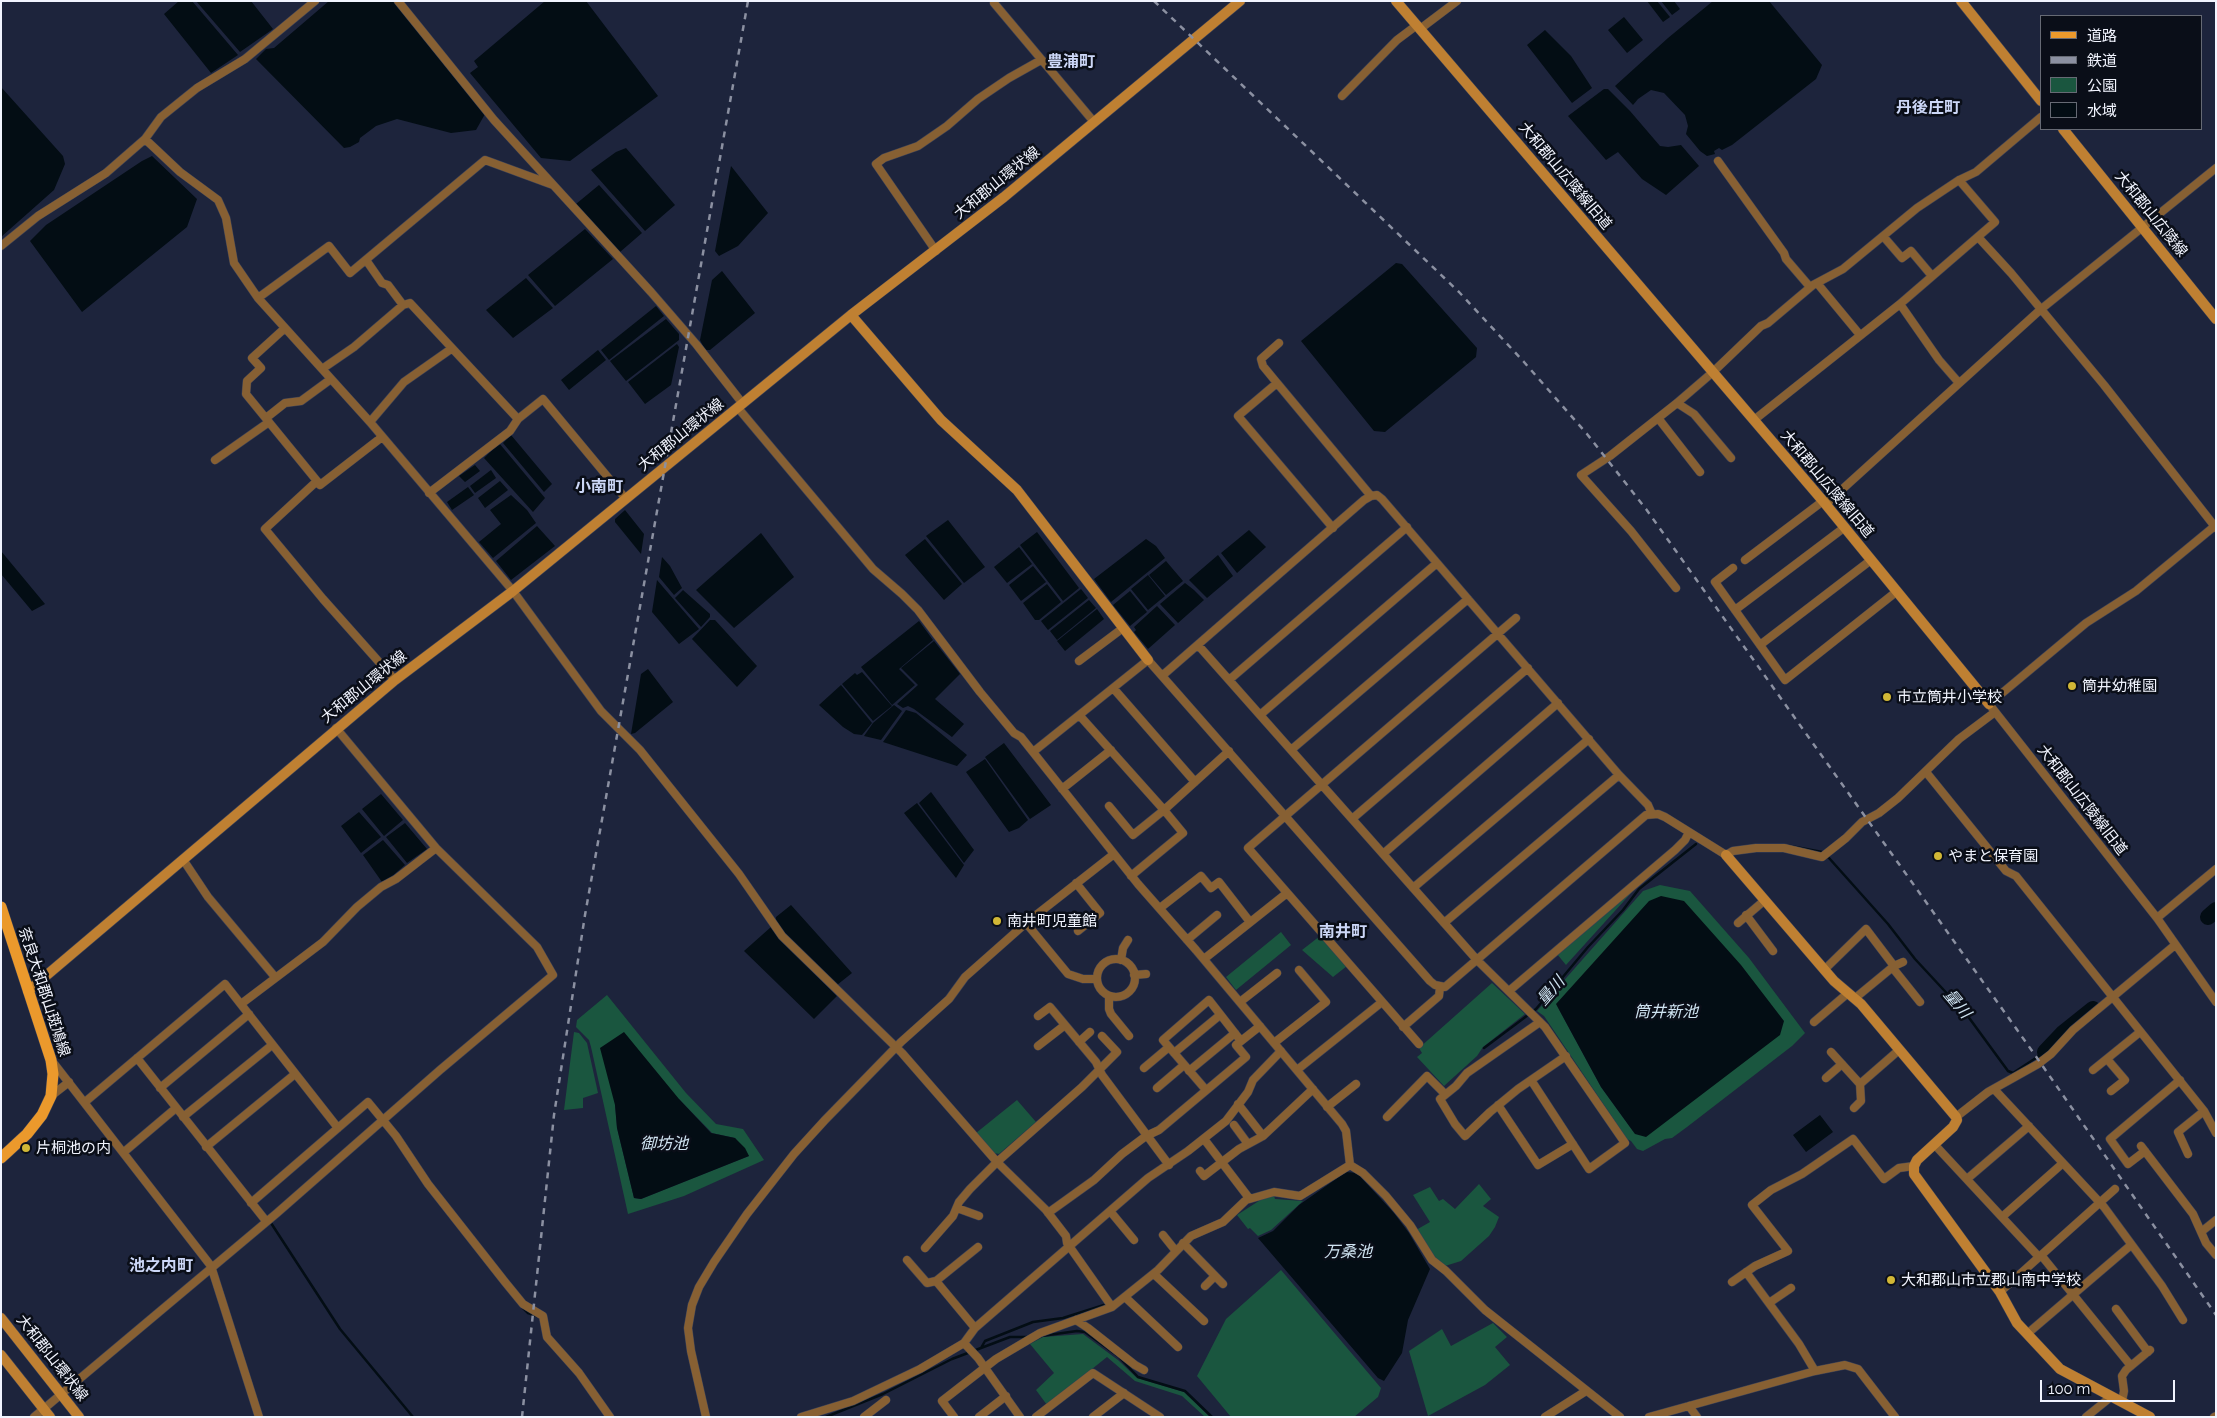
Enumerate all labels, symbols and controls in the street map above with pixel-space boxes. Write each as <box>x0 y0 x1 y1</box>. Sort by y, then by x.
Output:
legend <box>2040 15 2202 130</box>
text: 道路 <box>2087 27 2117 45</box>
district label: 豊浦町 <box>1047 52 1095 72</box>
text: 鉄道 <box>2087 52 2117 70</box>
text: 公園 <box>2087 77 2117 95</box>
district label: 丹後庄町 <box>1896 98 1960 118</box>
text: 水域 <box>2087 102 2117 120</box>
street label: 大和郡山広陵線旧道 <box>1515 119 1615 233</box>
street label: 大和郡山環状線 <box>951 143 1043 223</box>
street label: 大和郡山広陵線 <box>2111 168 2191 260</box>
street label: 大和郡山環状線 <box>635 395 727 475</box>
street label: 大和郡山広陵線旧道 <box>1777 427 1877 541</box>
district label: 小南町 <box>575 477 623 497</box>
street label: 大和郡山環状線 <box>318 647 410 727</box>
place label: 筒井幼稚園 <box>2082 677 2157 695</box>
marker: 筒井幼稚園 <box>2066 680 2078 692</box>
place label: 市立筒井小学校 <box>1897 688 2002 706</box>
marker: 市立筒井小学校 <box>1881 691 1893 703</box>
street label: 大和郡山広陵線旧道 <box>2033 741 2131 859</box>
place label: やまと保育園 <box>1948 847 2038 865</box>
marker: やまと保育園 <box>1932 850 1944 862</box>
place label: 南井町児童館 <box>1007 912 1097 930</box>
marker: 南井町児童館 <box>991 915 1003 927</box>
district label: 南井町 <box>1319 922 1367 942</box>
street label: 奈良大和郡山斑鳩線 <box>15 925 73 1059</box>
water label: 量川 <box>1533 973 1569 1009</box>
water label: 量川 <box>1939 986 1975 1022</box>
water label: 筒井新池 <box>1634 1002 1698 1022</box>
water label: 御坊池 <box>640 1134 688 1154</box>
place label: 片桐池の内 <box>36 1139 111 1157</box>
marker: 片桐池の内 <box>20 1142 32 1154</box>
water label: 万桑池 <box>1324 1242 1372 1262</box>
district label: 池之内町 <box>129 1256 193 1276</box>
place label: 大和郡山市立郡山南中学校 <box>1901 1271 2081 1289</box>
marker: 大和郡山市立郡山南中学校 <box>1885 1274 1897 1286</box>
street label: 大和郡山環状線 <box>13 1311 91 1405</box>
scale bar <box>2042 1370 2177 1402</box>
text: 100 m <box>2048 1380 2090 1398</box>

